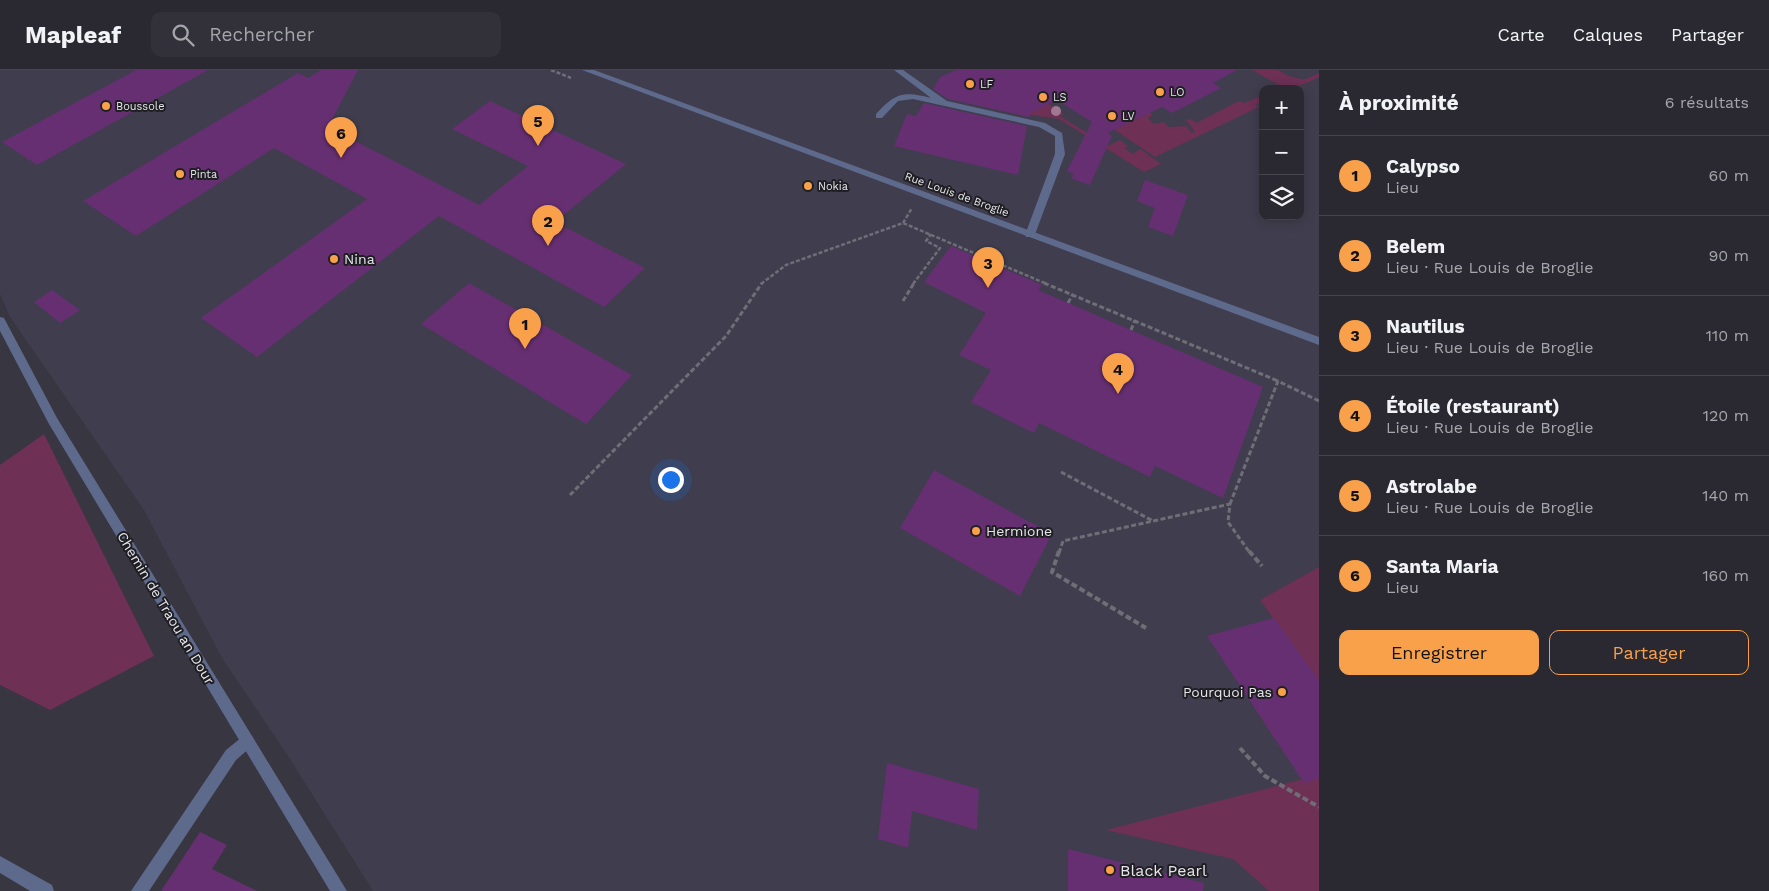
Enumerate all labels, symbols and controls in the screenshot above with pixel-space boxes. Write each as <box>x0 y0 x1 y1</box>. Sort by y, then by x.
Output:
search box <box>151 12 501 57</box>
text: Mapleaf <box>25 21 121 49</box>
icon: search <box>169 21 197 49</box>
text: Rechercher <box>209 23 315 46</box>
text: Carte <box>1497 24 1545 45</box>
text: Calques <box>1573 24 1643 45</box>
text: Partager <box>1671 24 1744 45</box>
marker: LF <box>964 78 976 90</box>
place label: LF <box>980 78 994 91</box>
map controls <box>1259 85 1304 220</box>
button: + <box>1259 85 1304 130</box>
marker: LO <box>1154 86 1166 98</box>
place label: LO <box>1170 86 1185 99</box>
text: À proximité <box>1339 90 1459 115</box>
marker: LS <box>1037 91 1049 103</box>
place label: LS <box>1053 91 1067 104</box>
text: 6 résultats <box>1665 93 1749 112</box>
marker: Boussole <box>100 100 112 112</box>
place label: Boussole <box>116 100 164 113</box>
pin: 5 <box>522 105 554 146</box>
marker: LV <box>1106 110 1118 122</box>
place label: LV <box>1122 110 1135 123</box>
pin: 6 <box>325 117 357 158</box>
button: − <box>1259 130 1304 175</box>
text: Calypso <box>1386 155 1460 178</box>
text: 1 <box>1352 166 1358 185</box>
text: 60 m <box>1709 166 1749 185</box>
marker: Pinta <box>174 168 186 180</box>
place label: Pinta <box>190 168 217 181</box>
street label: Rue Louis de Broglie <box>903 170 1011 219</box>
button: layers <box>1259 175 1304 220</box>
text: Lieu <box>1386 178 1419 197</box>
marker: Nokia <box>802 180 814 192</box>
place label: Nokia <box>818 180 848 193</box>
pin: 2 <box>532 205 564 246</box>
text: Belem <box>1386 235 1445 258</box>
text: 2 <box>1350 246 1360 265</box>
text: 90 m <box>1708 246 1749 265</box>
pin: 3 <box>972 247 1004 288</box>
place label: Nina <box>344 251 375 267</box>
marker: Nina <box>328 253 340 265</box>
text: Lieu · Rue Louis de Broglie <box>1386 258 1593 277</box>
pin: 1 <box>509 308 541 349</box>
text: Nautilus <box>1386 315 1465 338</box>
text: 3 <box>1350 326 1360 345</box>
text: 110 m <box>1706 326 1749 345</box>
text: Lieu · Rue Louis de Broglie <box>1386 338 1593 357</box>
pin: 4 <box>1102 353 1134 394</box>
text: Étoile (restaurant) <box>1386 395 1560 418</box>
text: 4 <box>1350 406 1360 425</box>
text: 120 m <box>1703 406 1749 425</box>
text: Lieu · Rue Louis de Broglie <box>1386 418 1593 437</box>
your location <box>658 467 684 493</box>
text: Astrolabe <box>1386 475 1477 498</box>
text: 5 <box>1350 486 1360 505</box>
text: 140 m <box>1702 486 1749 505</box>
text: Lieu · Rue Louis de Broglie <box>1386 498 1593 517</box>
place label: Hermione <box>986 523 1052 539</box>
marker: Hermione <box>970 525 982 537</box>
street label: Chemin de Traou an Dour <box>114 529 218 687</box>
text: Santa Maria <box>1386 555 1499 578</box>
text: 6 <box>1350 566 1360 585</box>
text: 160 m <box>1702 566 1749 585</box>
text: Lieu <box>1386 578 1419 597</box>
button: Enregistrer <box>1339 630 1539 675</box>
button: Partager <box>1549 630 1749 675</box>
place label: Pourquoi Pas <box>1183 684 1272 700</box>
marker: Pourquoi Pas <box>1276 686 1288 698</box>
place label: Black Pearl <box>1120 861 1207 880</box>
marker: Black Pearl <box>1104 864 1116 876</box>

